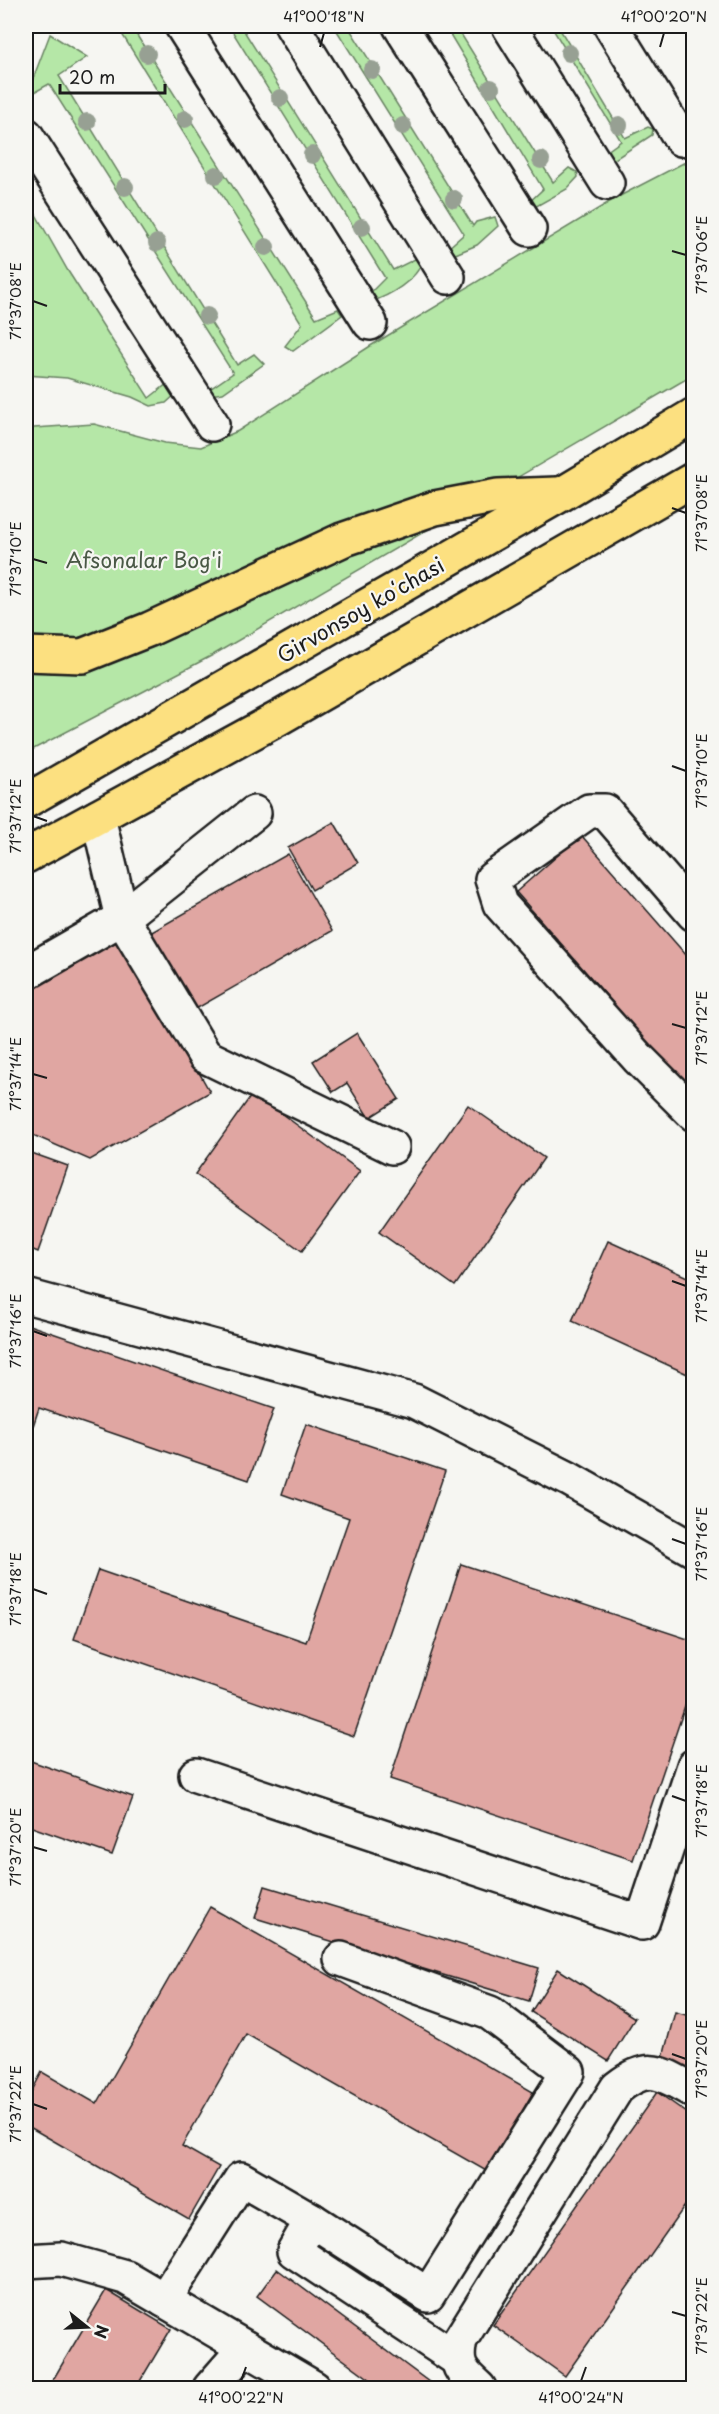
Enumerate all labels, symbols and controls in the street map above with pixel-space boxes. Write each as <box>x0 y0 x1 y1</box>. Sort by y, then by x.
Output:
text: 41°00'18"N <box>283 4 365 27</box>
text: 41°00'20"N <box>621 4 707 27</box>
scale bar <box>60 57 165 95</box>
text: 20 m <box>69 63 115 90</box>
text: 71°37'06"E <box>689 216 712 294</box>
text: 71°37'08"E <box>3 262 26 340</box>
text: 71°37'08"E <box>689 474 712 552</box>
text: 71°37'10"E <box>3 521 26 597</box>
park label: Afsonalar Bog'i <box>66 543 222 575</box>
street label: Girvonsoy koʻchasi <box>270 548 450 670</box>
text: 71°37'10"E <box>689 733 712 809</box>
text: 71°37'12"E <box>3 779 26 853</box>
text: 71°37'12"E <box>689 991 712 1065</box>
text: 71°37'14"E <box>3 1037 26 1111</box>
text: 71°37'14"E <box>689 1249 712 1323</box>
text: 71°37'16"E <box>3 1294 26 1368</box>
text: 71°37'16"E <box>689 1507 712 1581</box>
text: 71°37'18"E <box>3 1552 26 1626</box>
text: 71°37'18"E <box>689 1764 712 1838</box>
text: 71°37'20"E <box>3 1808 26 1886</box>
text: 71°37'20"E <box>689 2020 712 2098</box>
text: 71°37'22"E <box>3 2065 26 2143</box>
text: 71°37'22"E <box>689 2277 712 2355</box>
north arrow <box>57 2297 117 2357</box>
text: N <box>89 2322 116 2342</box>
text: 41°00'22"N <box>198 2385 284 2408</box>
text: 41°00'24"N <box>538 2385 624 2408</box>

